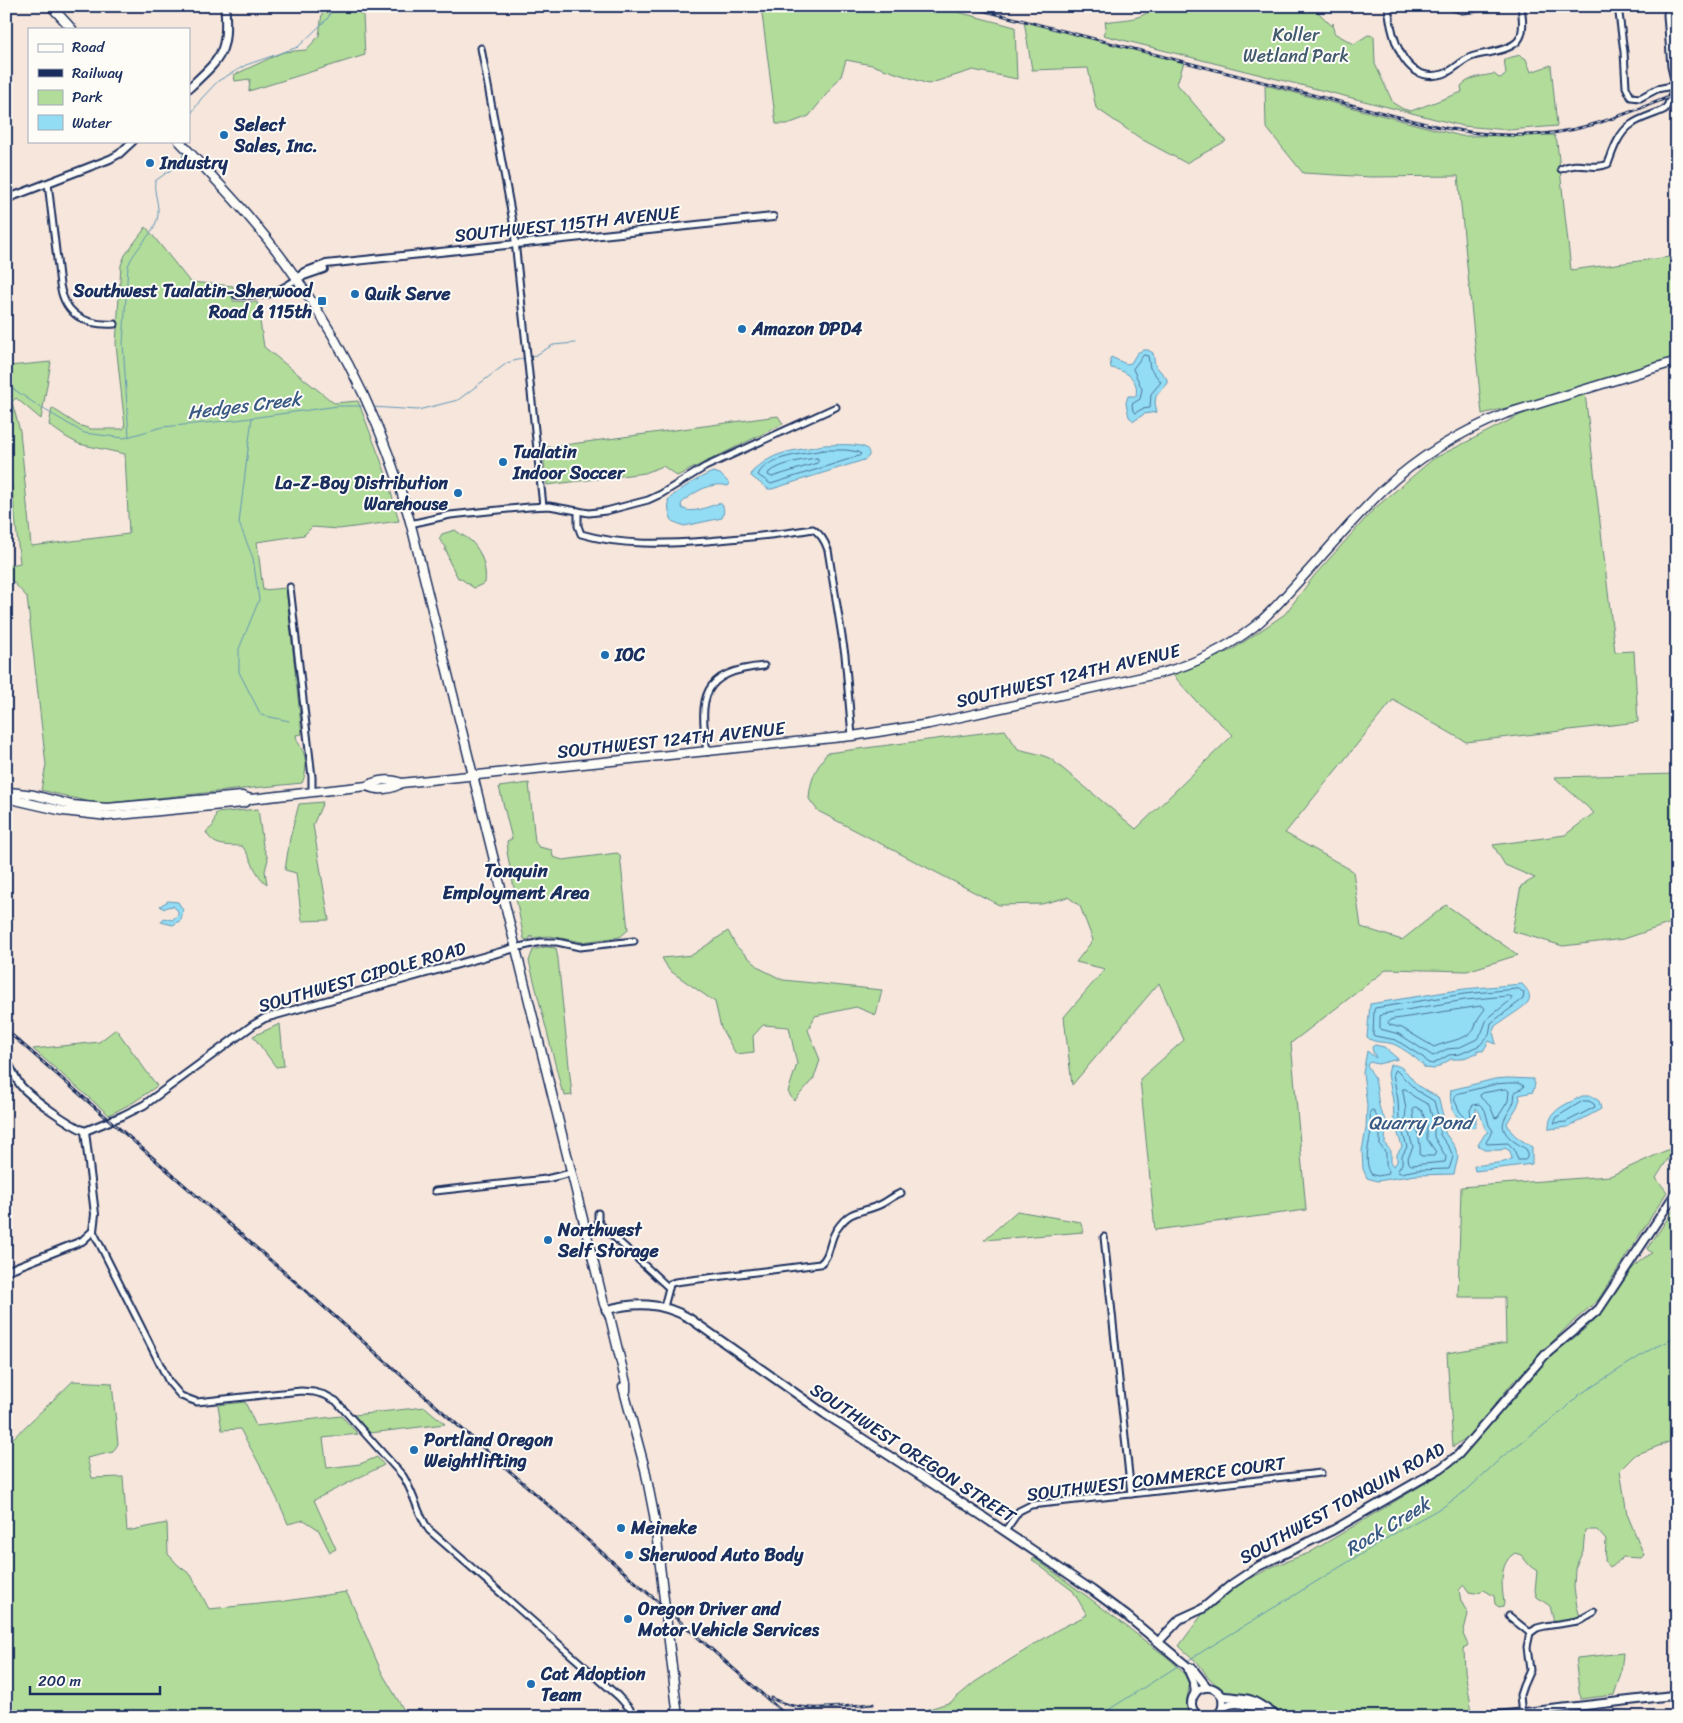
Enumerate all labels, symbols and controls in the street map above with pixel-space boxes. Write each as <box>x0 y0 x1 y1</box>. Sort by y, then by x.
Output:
park label: Koller Wetland Park <box>1243 19 1349 72</box>
legend <box>28 28 190 142</box>
text: Road <box>72 34 105 60</box>
text: Railway <box>72 60 123 86</box>
text: Park <box>72 84 103 110</box>
place label: Select Sales, Inc. <box>233 109 318 162</box>
text: Water <box>72 110 112 136</box>
marker: Select Sales, Inc. <box>218 129 230 141</box>
place label: Industry <box>159 147 229 179</box>
marker: Industry <box>144 157 156 169</box>
street label: SOUTHWEST 115TH AVENUE <box>453 196 682 252</box>
place label: Southwest Tualatin-Sherwood Road & 115th <box>72 275 314 328</box>
place label: Quik Serve <box>365 278 451 310</box>
marker: Quik Serve <box>349 288 361 300</box>
marker: Southwest Tualatin-Sherwood Road & 115th <box>316 295 328 307</box>
place label: Amazon DPD4 <box>751 313 863 345</box>
marker: Amazon DPD4 <box>736 323 748 335</box>
water label: Hedges Creek <box>185 382 306 429</box>
place label: Tualatin Indoor Soccer <box>512 436 626 489</box>
marker: Tualatin Indoor Soccer <box>497 456 509 468</box>
place label: La-Z-Boy Distribution Warehouse <box>275 467 449 520</box>
marker: La-Z-Boy Distribution Warehouse <box>452 487 464 499</box>
street label: SOUTHWEST 124TH AVENUE <box>953 634 1184 717</box>
place label: IOC <box>614 639 646 671</box>
marker: IOC <box>599 649 611 661</box>
street label: SOUTHWEST 124TH AVENUE <box>555 712 788 768</box>
district label: Tonquin Employment Area <box>443 854 590 909</box>
street label: SOUTHWEST CIPOLE ROAD <box>255 932 470 1022</box>
water label: Quarry Pond <box>1368 1106 1477 1139</box>
place label: Northwest Self Storage <box>557 1214 659 1267</box>
marker: Northwest Self Storage <box>542 1234 554 1246</box>
street label: SOUTHWEST OREGON STREET <box>804 1374 1023 1532</box>
place label: Portland Oregon Weightlifting <box>424 1424 553 1477</box>
street label: SOUTHWEST TONQUIN ROAD <box>1233 1433 1451 1573</box>
marker: Portland Oregon Weightlifting <box>408 1444 420 1456</box>
street label: SOUTHWEST COMMERCE COURT <box>1025 1447 1288 1511</box>
water label: Rock Creek <box>1338 1486 1439 1565</box>
place label: Meineke <box>630 1512 698 1544</box>
marker: Meineke <box>615 1522 627 1534</box>
place label: Sherwood Auto Body <box>638 1539 804 1571</box>
marker: Sherwood Auto Body <box>623 1549 635 1561</box>
place label: Oregon Driver and Motor Vehicle Services <box>637 1593 820 1646</box>
marker: Oregon Driver and Motor Vehicle Services <box>622 1613 634 1625</box>
place label: Cat Adoption Team <box>540 1658 646 1711</box>
scale bar <box>30 1663 160 1695</box>
text: 200 m <box>38 1668 82 1694</box>
marker: Cat Adoption Team <box>525 1678 537 1690</box>

